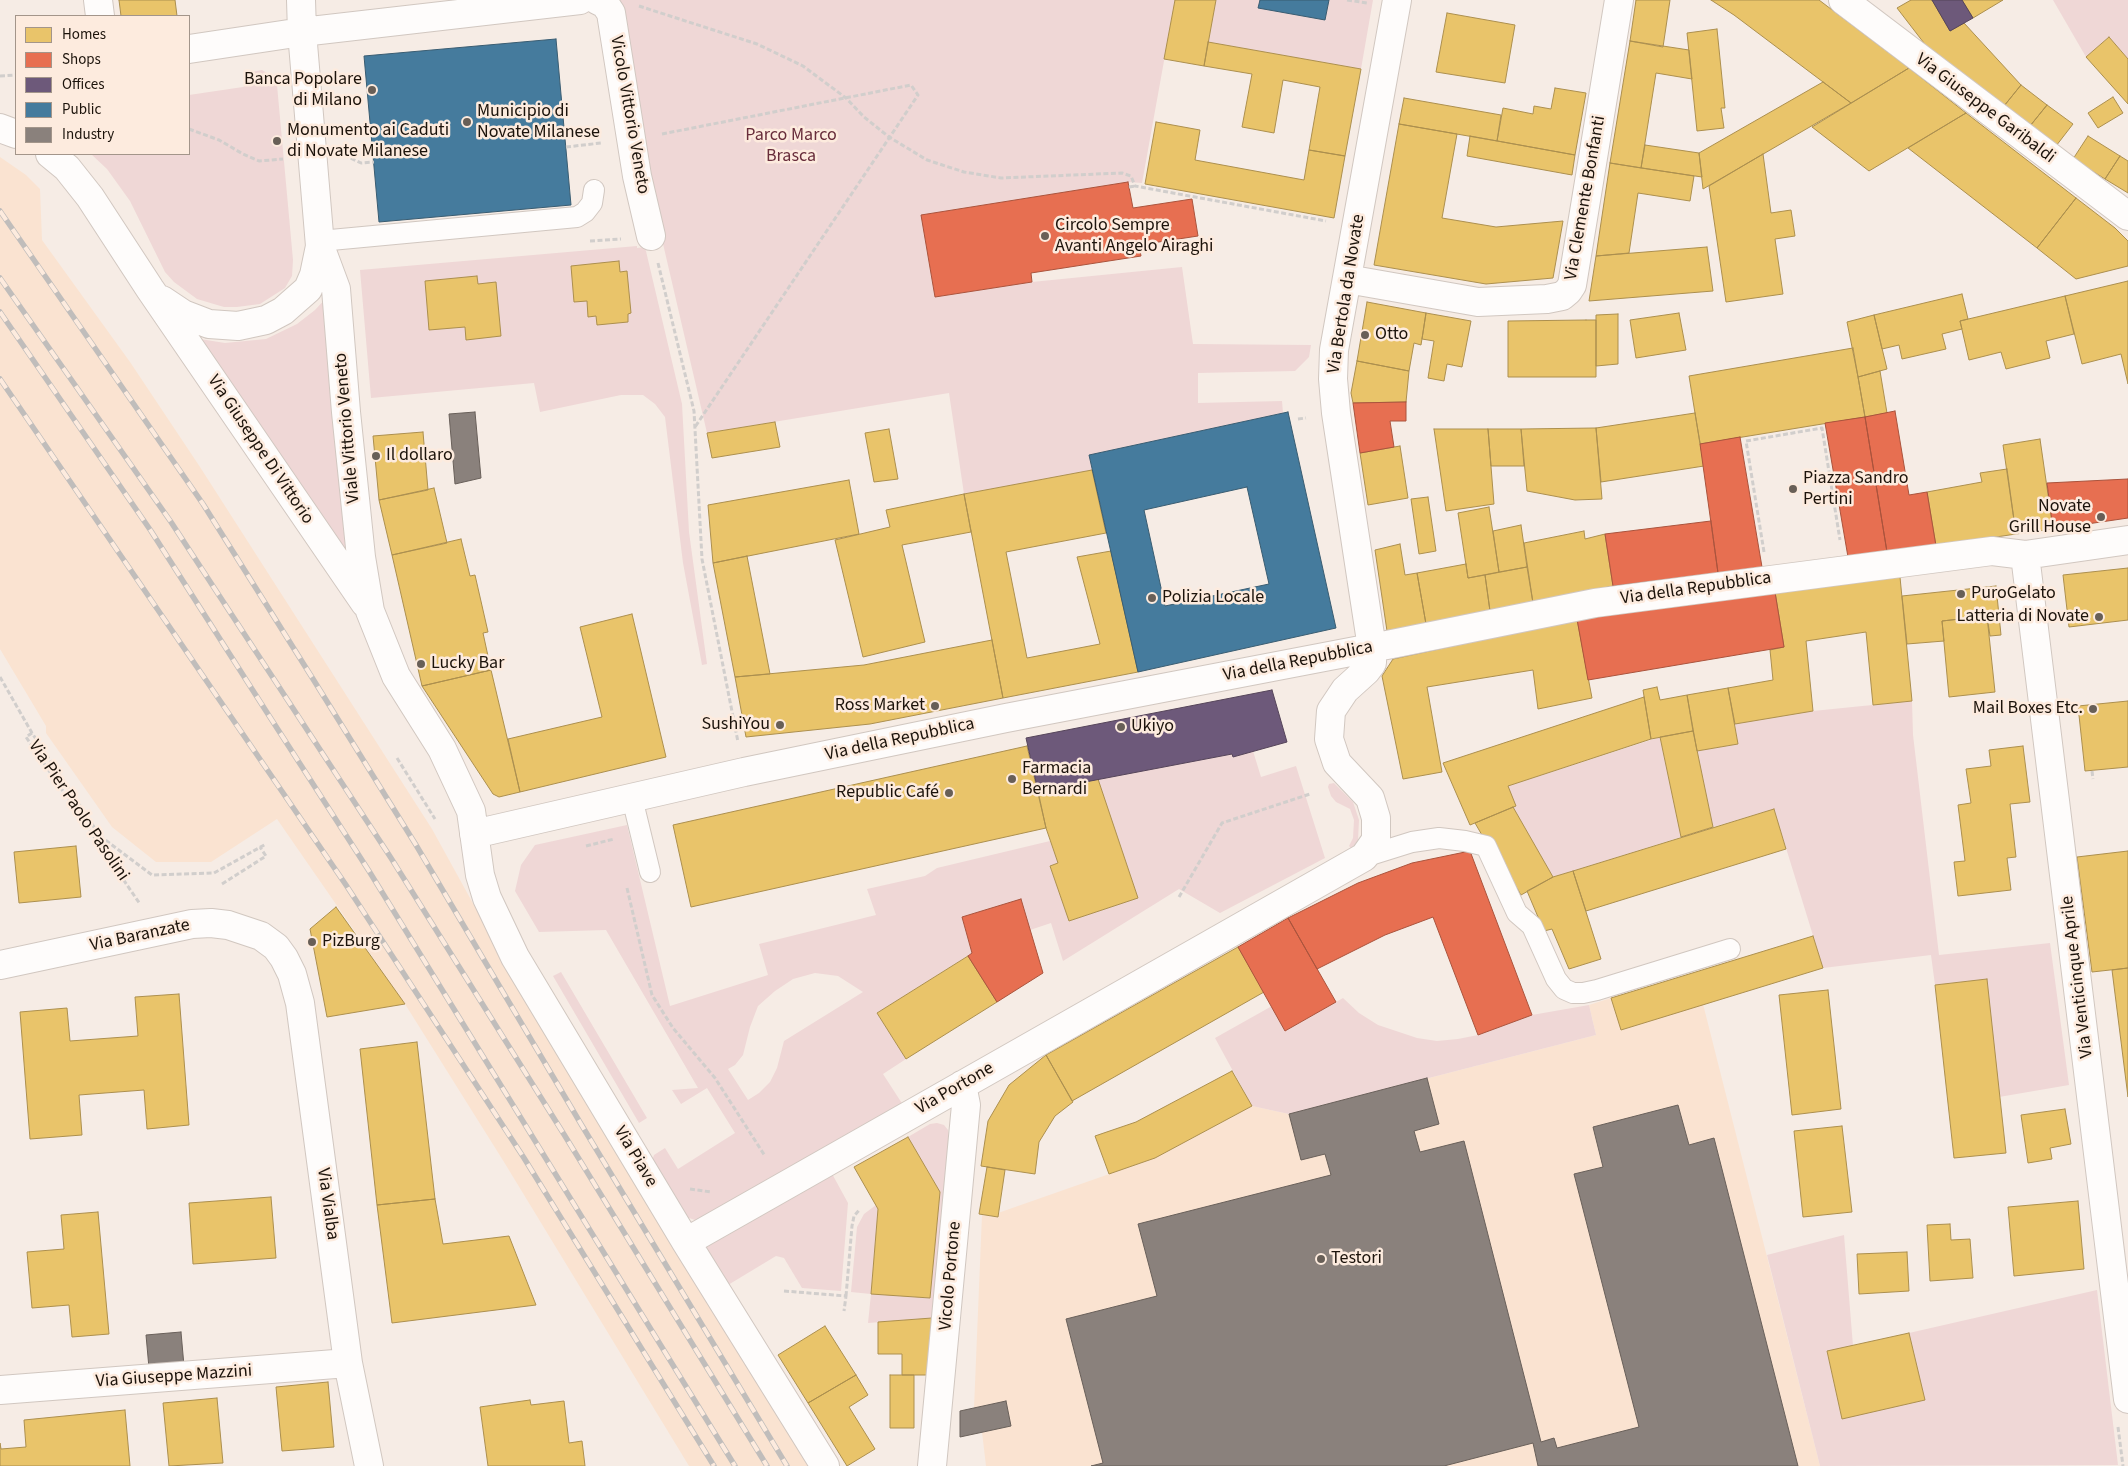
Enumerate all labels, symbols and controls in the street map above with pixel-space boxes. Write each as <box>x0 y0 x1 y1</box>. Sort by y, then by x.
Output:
legend <box>15 15 190 155</box>
text: Homes <box>62 24 106 45</box>
street label: Vicolo Vittorio Veneto <box>604 34 654 196</box>
text: Shops <box>62 49 101 70</box>
street label: Via Giuseppe Garibaldi <box>1911 49 2059 169</box>
place label: Banca Popolare di Milano <box>244 69 362 112</box>
text: Offices <box>62 74 105 95</box>
marker: Banca Popolare di Milano <box>366 84 378 96</box>
text: Public <box>62 99 101 120</box>
place label: Municipio di Novate Milanese <box>477 101 600 144</box>
street label: Via Clemente Bonfanti <box>1561 114 1611 282</box>
marker: Municipio di Novate Milanese <box>461 116 473 128</box>
place label: Monumento ai Caduti di Novate Milanese <box>287 120 449 162</box>
text: Industry <box>62 124 114 145</box>
park label: Parco Marco Brasca <box>745 125 837 168</box>
marker: Monumento ai Caduti di Novate Milanese <box>271 135 283 147</box>
street label: Via Bertola da Novate <box>1324 213 1370 375</box>
place label: Circolo Sempre Avanti Angelo Airaghi <box>1055 215 1213 258</box>
marker: Circolo Sempre Avanti Angelo Airaghi <box>1039 230 1051 242</box>
place label: Otto <box>1375 324 1408 346</box>
marker: Otto <box>1359 329 1371 341</box>
street label: Viale Vittorio Veneto <box>331 352 365 504</box>
street label: Via Giuseppe Di Vittorio <box>202 371 318 529</box>
place label: Il dollaro <box>386 445 453 467</box>
marker: Il dollaro <box>370 450 382 462</box>
place label: Piazza Sandro Pertini <box>1803 468 1909 510</box>
marker: Piazza Sandro Pertini <box>1787 483 1799 495</box>
place label: Novate Grill House <box>2009 496 2091 538</box>
marker: Novate Grill House <box>2095 511 2107 523</box>
street label: Via della Repubblica <box>1619 568 1773 610</box>
place label: PuroGelato <box>1971 583 2056 605</box>
place label: Polizia Locale <box>1162 587 1264 609</box>
marker: PuroGelato <box>1955 588 1967 600</box>
marker: Polizia Locale <box>1146 592 1158 604</box>
place label: Latteria di Novate <box>1957 606 2089 628</box>
marker: Latteria di Novate <box>2093 611 2105 623</box>
street label: Via della Repubblica <box>1221 637 1375 687</box>
place label: Lucky Bar <box>431 653 504 675</box>
marker: Lucky Bar <box>415 658 427 670</box>
place label: Ross Market <box>835 695 925 717</box>
place label: Mail Boxes Etc. <box>1973 698 2083 720</box>
marker: Ross Market <box>929 700 941 712</box>
marker: Mail Boxes Etc. <box>2087 703 2099 715</box>
place label: SushiYou <box>701 714 770 736</box>
street label: Via della Repubblica <box>823 714 977 766</box>
place label: Ukiyo <box>1131 716 1174 738</box>
marker: SushiYou <box>774 719 786 731</box>
marker: Ukiyo <box>1115 721 1127 733</box>
street label: Via Pier Paolo Pasolini <box>23 737 133 885</box>
place label: Farmacia Bernardi <box>1022 758 1091 801</box>
marker: Farmacia Bernardi <box>1006 773 1018 785</box>
place label: Republic Café <box>836 782 939 804</box>
marker: Republic Café <box>943 787 955 799</box>
street label: Via Venticinque Aprile <box>2057 895 2099 1059</box>
street label: Via Baranzate <box>88 915 192 957</box>
place label: PizBurg <box>322 931 380 953</box>
marker: PizBurg <box>306 936 318 948</box>
street label: Via Portone <box>912 1058 998 1120</box>
street label: Via Piave <box>608 1123 662 1191</box>
street label: Via Vialba <box>311 1167 343 1241</box>
street label: Vicolo Portone <box>935 1221 967 1331</box>
place label: Testori <box>1331 1248 1382 1270</box>
marker: Testori <box>1315 1253 1327 1265</box>
street label: Via Giuseppe Mazzini <box>95 1361 253 1393</box>

